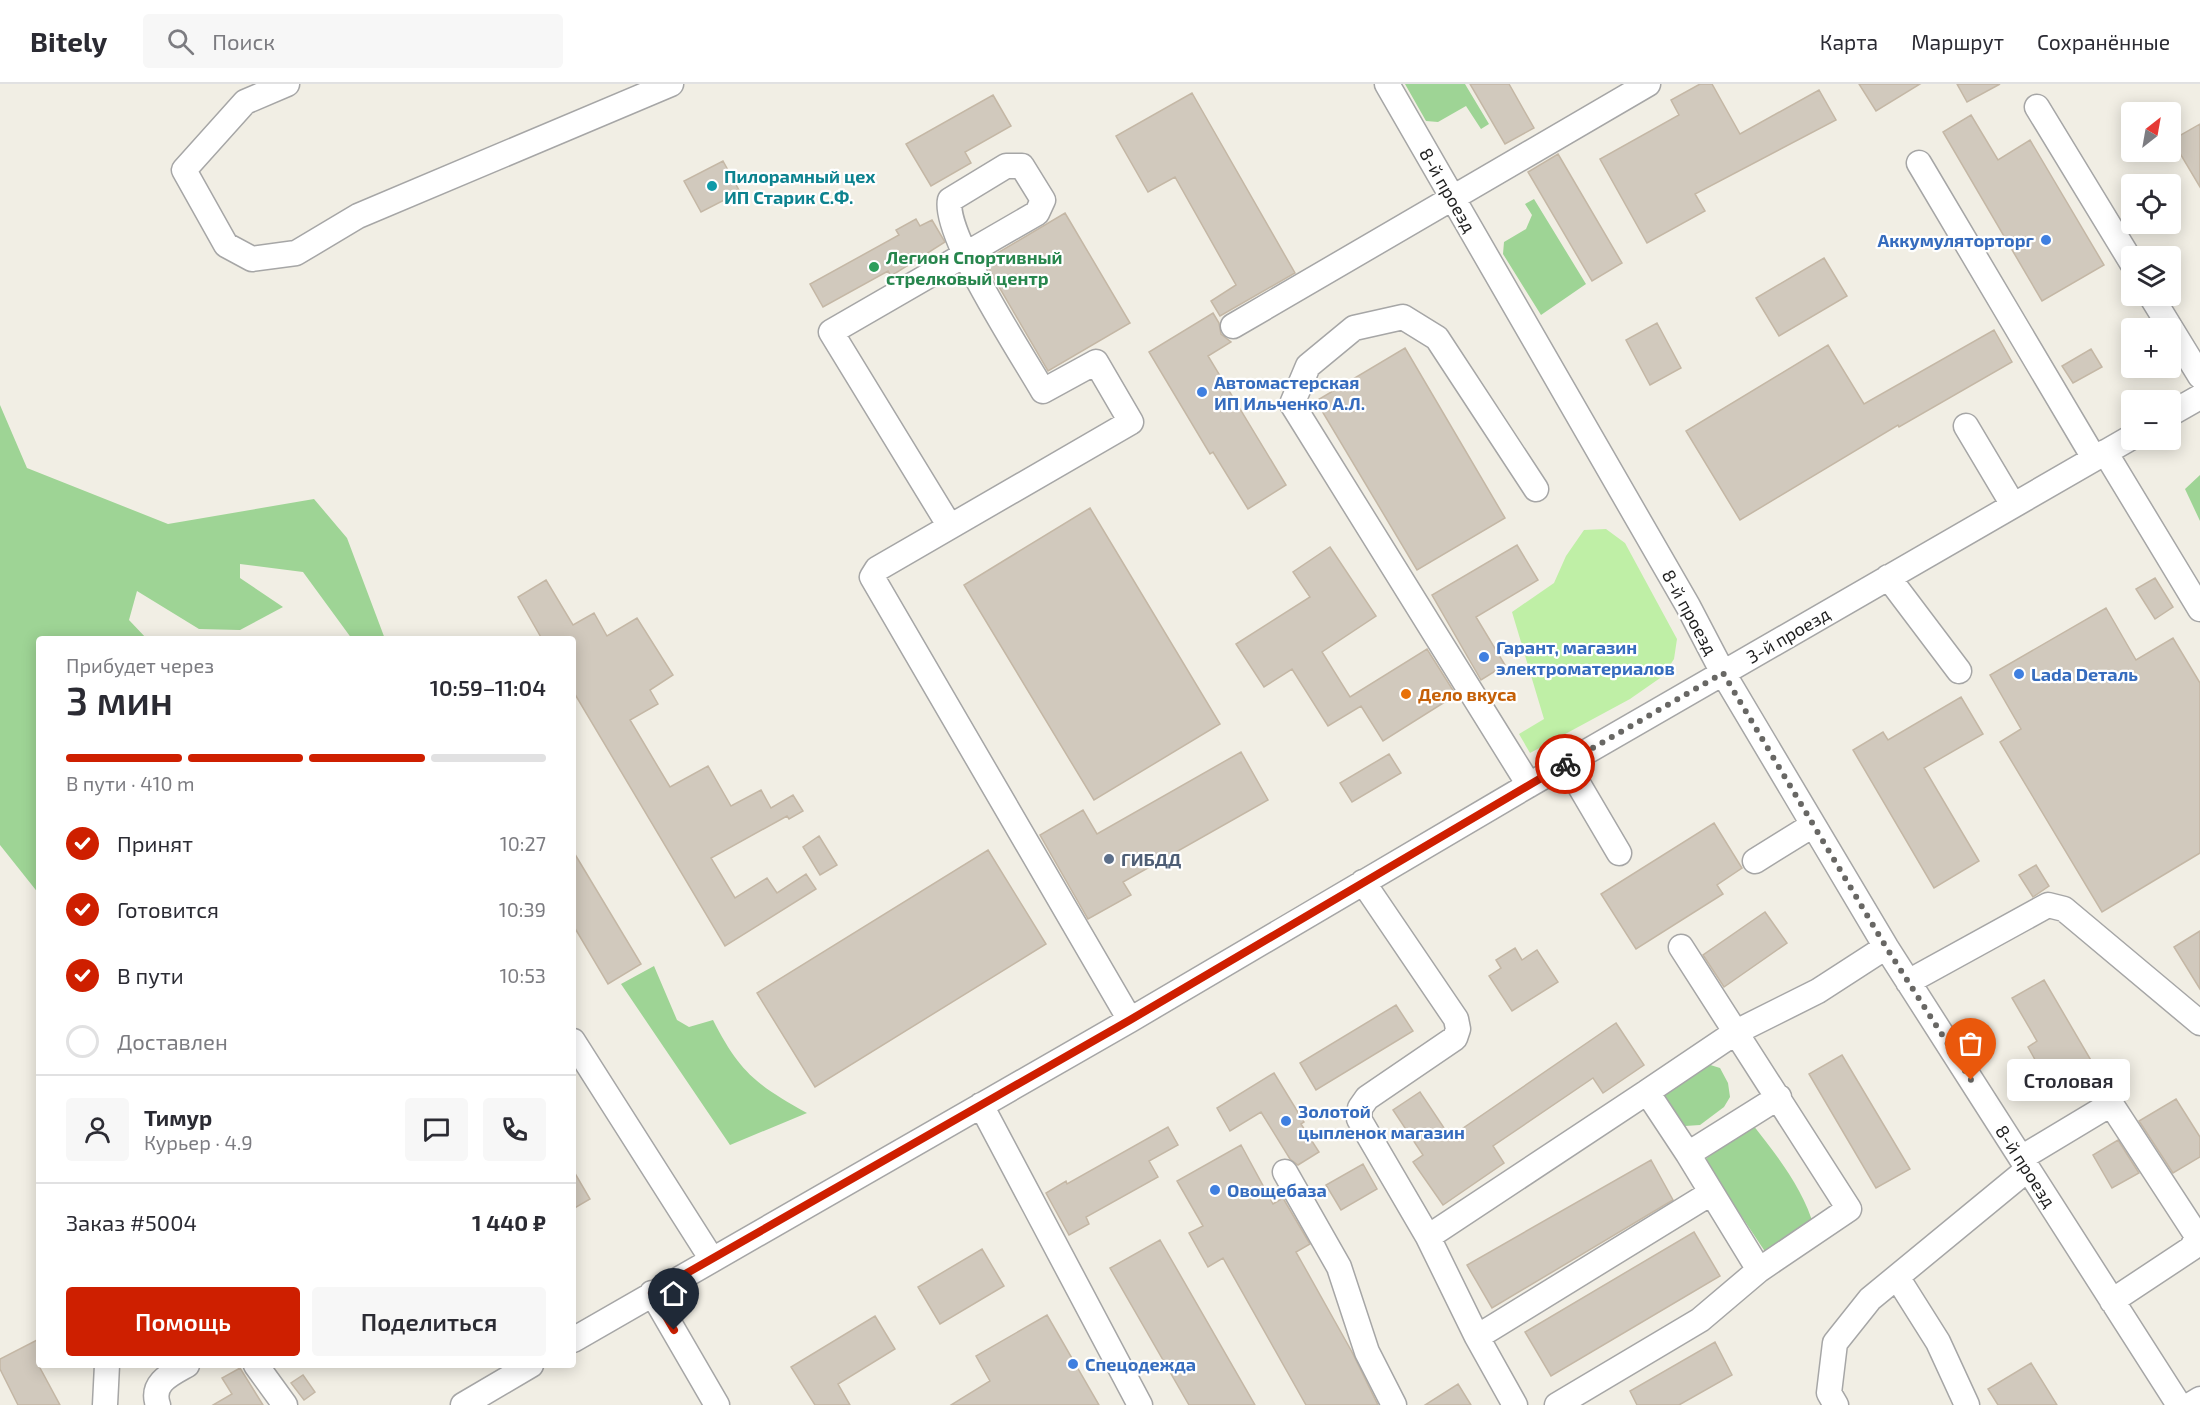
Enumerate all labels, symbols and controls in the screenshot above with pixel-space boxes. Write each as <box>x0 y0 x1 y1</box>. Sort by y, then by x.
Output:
search box <box>143 14 563 68</box>
text: Bitely <box>30 24 107 58</box>
icon: search <box>164 25 197 58</box>
text: Поиск <box>212 28 275 54</box>
text: Карта <box>1820 29 1878 54</box>
text: Маршрут <box>1911 29 2004 54</box>
text: Сохранённые <box>2037 29 2170 54</box>
north arrow <box>2121 102 2181 162</box>
map controls <box>2121 102 2181 450</box>
street label: 8-й проезд <box>1415 144 1481 236</box>
place label: Пилорамный цех ИП Старик С.Ф. <box>724 165 876 208</box>
button: locate <box>2121 174 2181 234</box>
marker: Пилорамный цех ИП Старик С.Ф. <box>705 179 719 193</box>
place label: Аккумуляторторг <box>1877 229 2035 251</box>
marker: Аккумуляторторг <box>2039 233 2053 247</box>
place label: Легион Спортивный стрелковый центр <box>886 246 1063 289</box>
button: layers <box>2121 246 2181 306</box>
marker: Легион Спортивный стрелковый центр <box>867 260 881 274</box>
button: + <box>2121 318 2181 378</box>
place label: Автомастерская ИП Ильченко А.Л. <box>1214 371 1365 414</box>
marker: Автомастерская ИП Ильченко А.Л. <box>1195 385 1209 399</box>
button: − <box>2121 390 2181 450</box>
street label: 8-й проезд <box>1658 566 1722 658</box>
street label: 3-й проезд <box>1742 602 1834 668</box>
place label: Гарант, магазин электроматериалов <box>1496 636 1675 679</box>
marker: Гарант, магазин электроматериалов <box>1477 650 1491 664</box>
text: Прибудет через <box>66 653 214 677</box>
place label: Lada Dеталь <box>2031 663 2138 685</box>
marker: Lada Dеталь <box>2012 667 2026 681</box>
text: 10:59–11:04 <box>430 674 546 700</box>
text: 3 мин <box>66 676 173 723</box>
place label: Дело вкуса <box>1418 683 1517 705</box>
marker: Дело вкуса <box>1399 687 1413 701</box>
courier <box>1535 734 1595 794</box>
icon: bike <box>1549 748 1582 781</box>
text: В пути · 410 m <box>66 771 194 795</box>
icon: check <box>66 827 99 860</box>
text: Принят <box>117 830 193 856</box>
text: 10:27 <box>500 831 546 855</box>
place label: ГИБДД <box>1121 848 1181 870</box>
marker: ГИБДД <box>1102 852 1116 866</box>
icon: check <box>66 893 99 926</box>
text: Готовится <box>117 896 219 922</box>
text: 10:39 <box>499 897 546 921</box>
icon: check <box>66 959 99 992</box>
text: В пути <box>117 962 184 988</box>
text: 10:53 <box>499 963 546 987</box>
pin <box>1945 1018 1996 1080</box>
icon: bag <box>1954 1027 1987 1060</box>
text: Доставлен <box>117 1028 228 1054</box>
callout: Столовая <box>2007 1059 2130 1101</box>
text: Столовая <box>2023 1068 2114 1092</box>
button: person <box>66 1098 129 1161</box>
button: chat <box>405 1098 468 1161</box>
button: phone <box>483 1098 546 1161</box>
place label: Золотой цыпленок магазин <box>1298 1100 1465 1143</box>
text: Тимур <box>144 1104 212 1130</box>
marker: Золотой цыпленок магазин <box>1279 1114 1293 1128</box>
street label: 8-й проезд <box>1991 1121 2061 1211</box>
text: Курьер · 4.9 <box>144 1130 253 1154</box>
place label: Овощебаза <box>1227 1179 1327 1201</box>
marker: Овощебаза <box>1208 1183 1222 1197</box>
text: Заказ #5004 <box>66 1209 197 1235</box>
text: 1 440 ₽ <box>472 1209 546 1235</box>
pin <box>648 1268 699 1330</box>
icon: home <box>657 1277 690 1310</box>
button: Помощь <box>66 1287 300 1356</box>
button: Поделиться <box>312 1287 546 1356</box>
place label: Спецодежда <box>1085 1353 1196 1375</box>
marker: Спецодежда <box>1066 1357 1080 1371</box>

